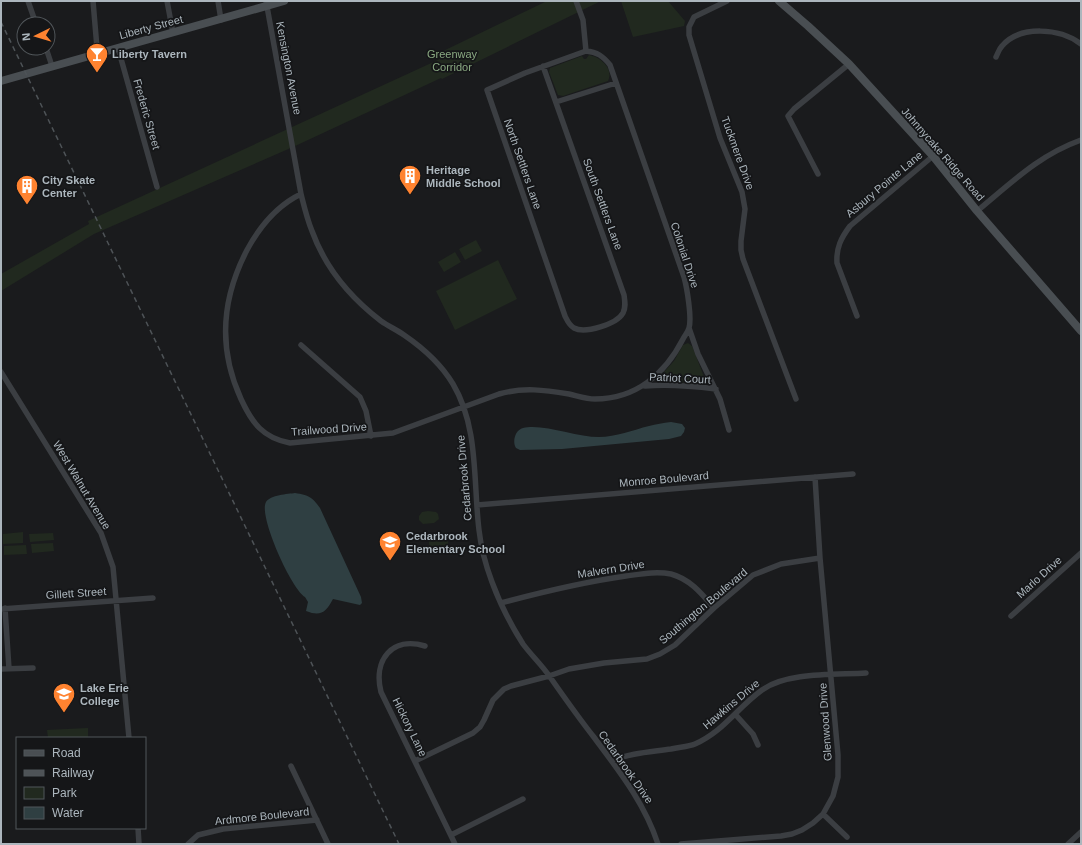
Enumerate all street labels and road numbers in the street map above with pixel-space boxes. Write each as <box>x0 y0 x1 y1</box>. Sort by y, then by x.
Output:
street label: Liberty Street <box>118 13 184 41</box>
street label: Kensington Avenue <box>274 20 304 116</box>
street label: Frederic Street <box>131 77 163 151</box>
street label: Johnnycake Ridge Road <box>899 105 987 203</box>
street label: Tuckmere Drive <box>719 115 757 191</box>
street label: North Settlers Lane <box>502 117 544 211</box>
street label: Asbury Pointe Lane <box>843 149 925 219</box>
street label: South Settlers Lane <box>581 157 625 251</box>
street label: Colonial Drive <box>669 221 701 289</box>
street label: Patriot Court <box>649 370 711 386</box>
street label: Trailwood Drive <box>291 420 367 438</box>
street label: Cedarbrook Drive <box>454 435 474 521</box>
street label: West Walnut Avenue <box>51 438 113 532</box>
street label: Monroe Boulevard <box>619 469 709 489</box>
street label: Marlo Drive <box>1014 554 1064 600</box>
street label: Malvern Drive <box>577 558 645 580</box>
street label: Southington Boulevard <box>657 566 749 646</box>
street label: Gillett Street <box>45 585 107 601</box>
street label: Hawkins Drive <box>700 677 762 731</box>
street label: Glenwood Drive <box>816 683 834 761</box>
street label: Hickory Lane <box>391 696 429 758</box>
street label: Cedarbrook Drive <box>596 728 656 806</box>
street label: Ardmore Boulevard <box>214 805 310 827</box>

